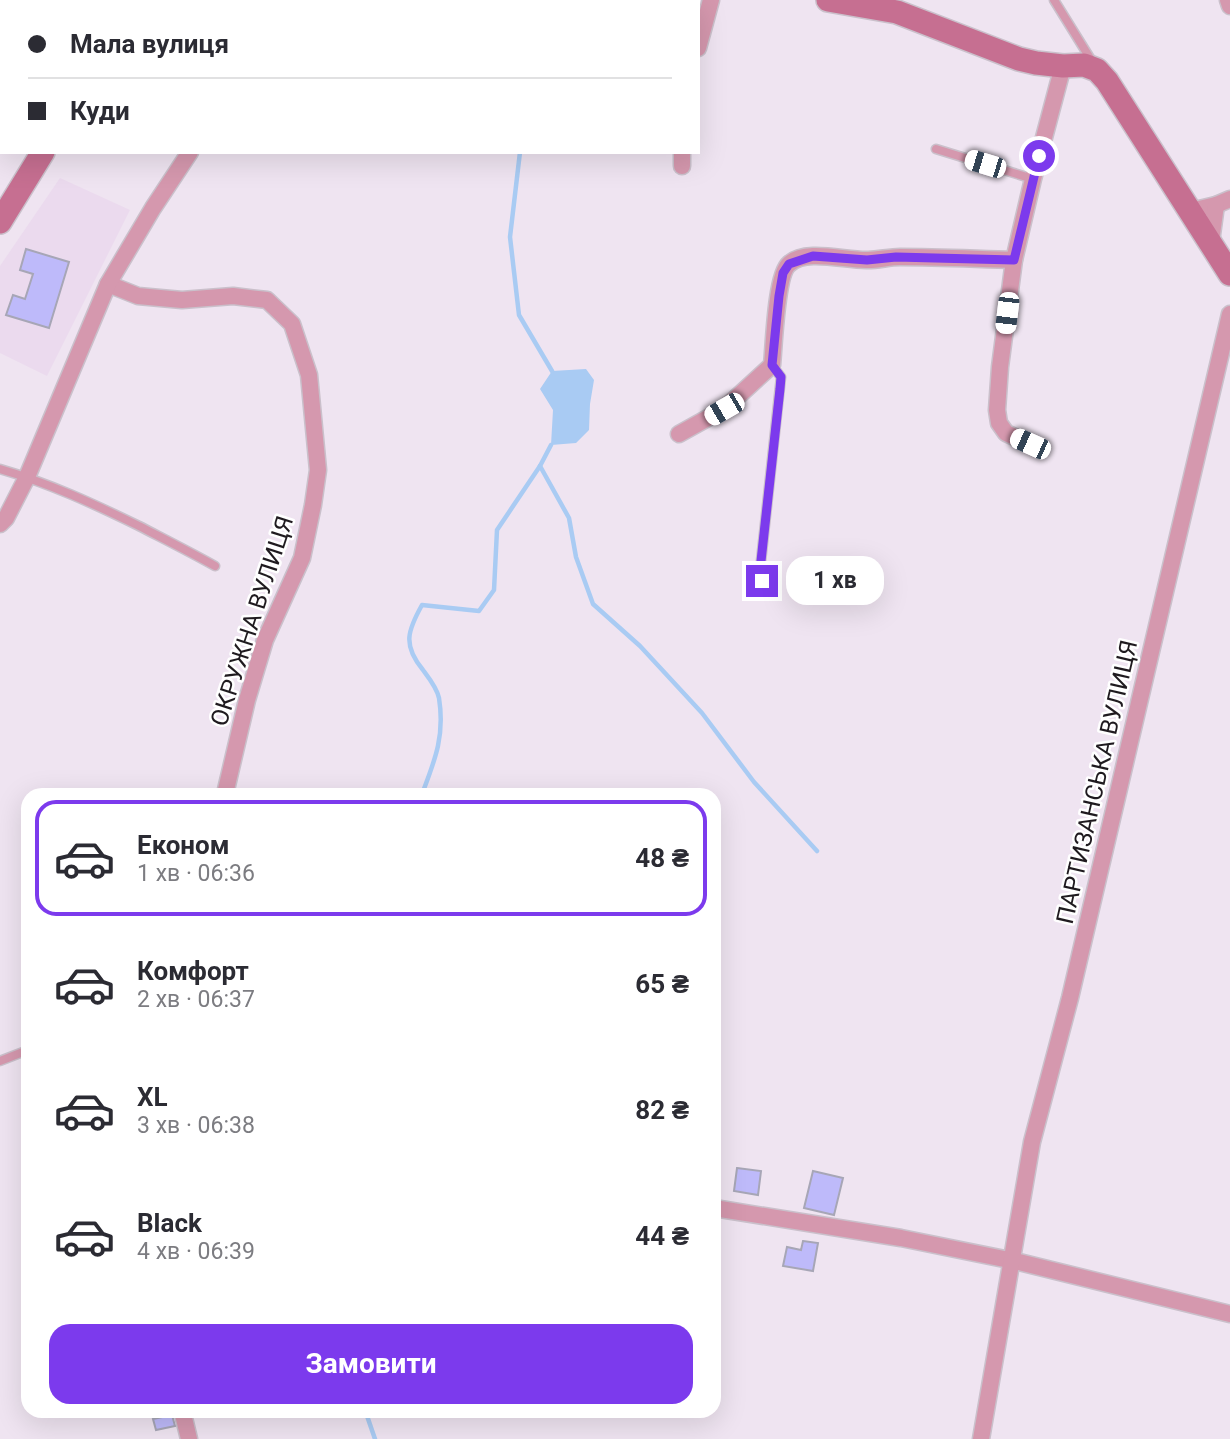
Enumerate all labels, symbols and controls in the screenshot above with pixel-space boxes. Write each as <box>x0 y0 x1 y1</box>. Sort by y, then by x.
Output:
text: Мала вулиця <box>70 29 229 59</box>
text: Куди <box>70 96 130 126</box>
route start <box>1023 140 1055 172</box>
car <box>962 148 1009 180</box>
car <box>995 291 1020 335</box>
car <box>701 389 748 429</box>
car <box>1007 426 1054 462</box>
street label: ОКРУЖНА ВУЛИЦЯ <box>205 512 299 730</box>
callout: 1 хв <box>786 556 884 606</box>
route end <box>746 565 778 597</box>
text: 1 хв <box>813 567 857 594</box>
street label: ПАРТИЗАНСЬКА ВУЛИЦЯ <box>1051 637 1143 927</box>
icon: car <box>53 827 116 890</box>
text: Економ <box>137 830 229 860</box>
text: 48 ₴ <box>635 843 689 873</box>
text: 1 хв · 06:36 <box>137 860 255 887</box>
icon: car <box>53 953 116 1016</box>
text: Комфорт <box>137 956 249 986</box>
text: 65 ₴ <box>635 969 689 999</box>
text: 2 хв · 06:37 <box>137 986 255 1013</box>
icon: car <box>53 1079 116 1142</box>
text: XL <box>137 1082 168 1112</box>
text: 82 ₴ <box>635 1095 689 1125</box>
text: 3 хв · 06:38 <box>137 1112 255 1139</box>
icon: car <box>53 1205 116 1268</box>
text: Black <box>137 1208 202 1238</box>
text: 44 ₴ <box>635 1221 689 1251</box>
text: 4 хв · 06:39 <box>137 1238 255 1265</box>
button: Замовити <box>49 1324 693 1404</box>

